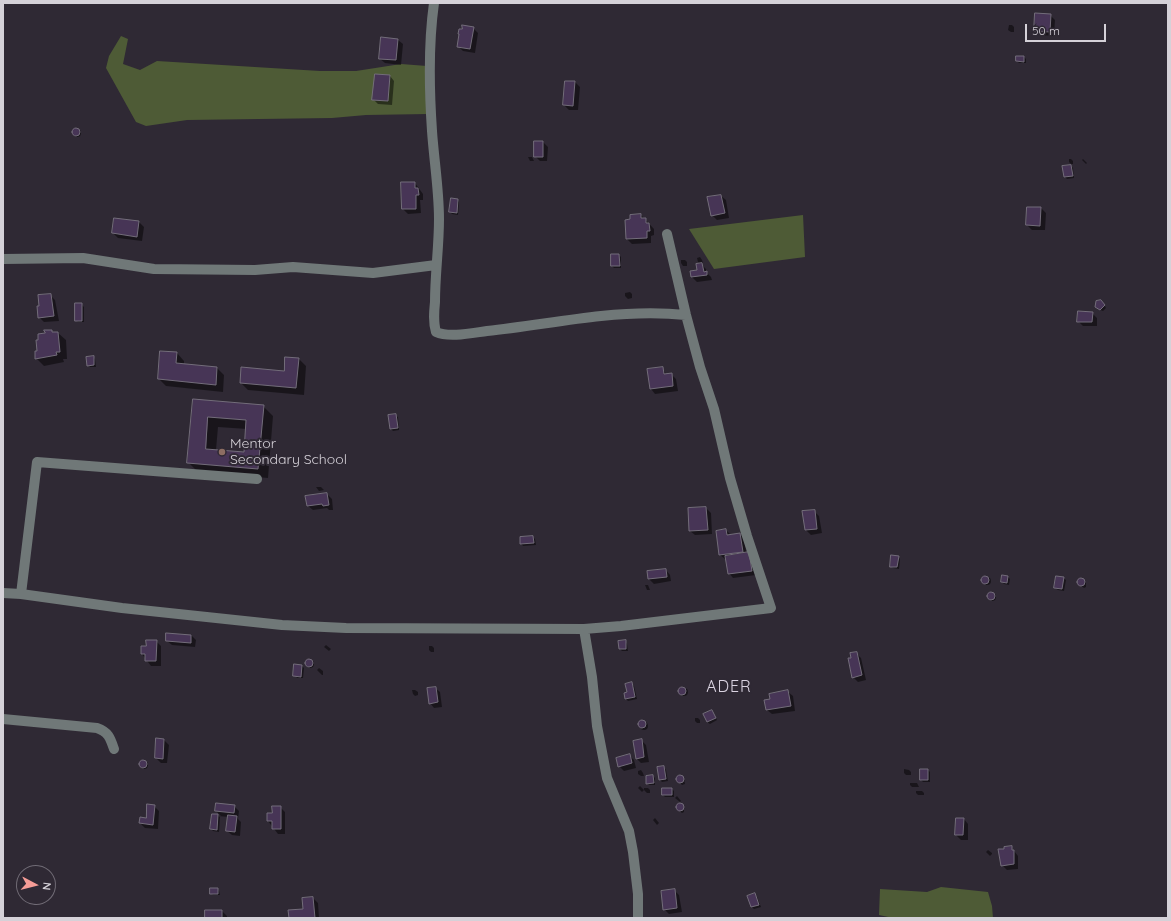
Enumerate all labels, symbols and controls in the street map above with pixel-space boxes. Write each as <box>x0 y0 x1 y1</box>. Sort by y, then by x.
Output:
scale bar <box>1027 16 1108 42</box>
text: 50 m <box>1032 23 1060 38</box>
place label: Mentor Secondary School <box>230 436 347 468</box>
marker: Mentor Secondary School <box>217 447 227 457</box>
district label: ADER <box>706 677 752 697</box>
north arrow <box>16 865 56 905</box>
text: N <box>39 881 54 891</box>

